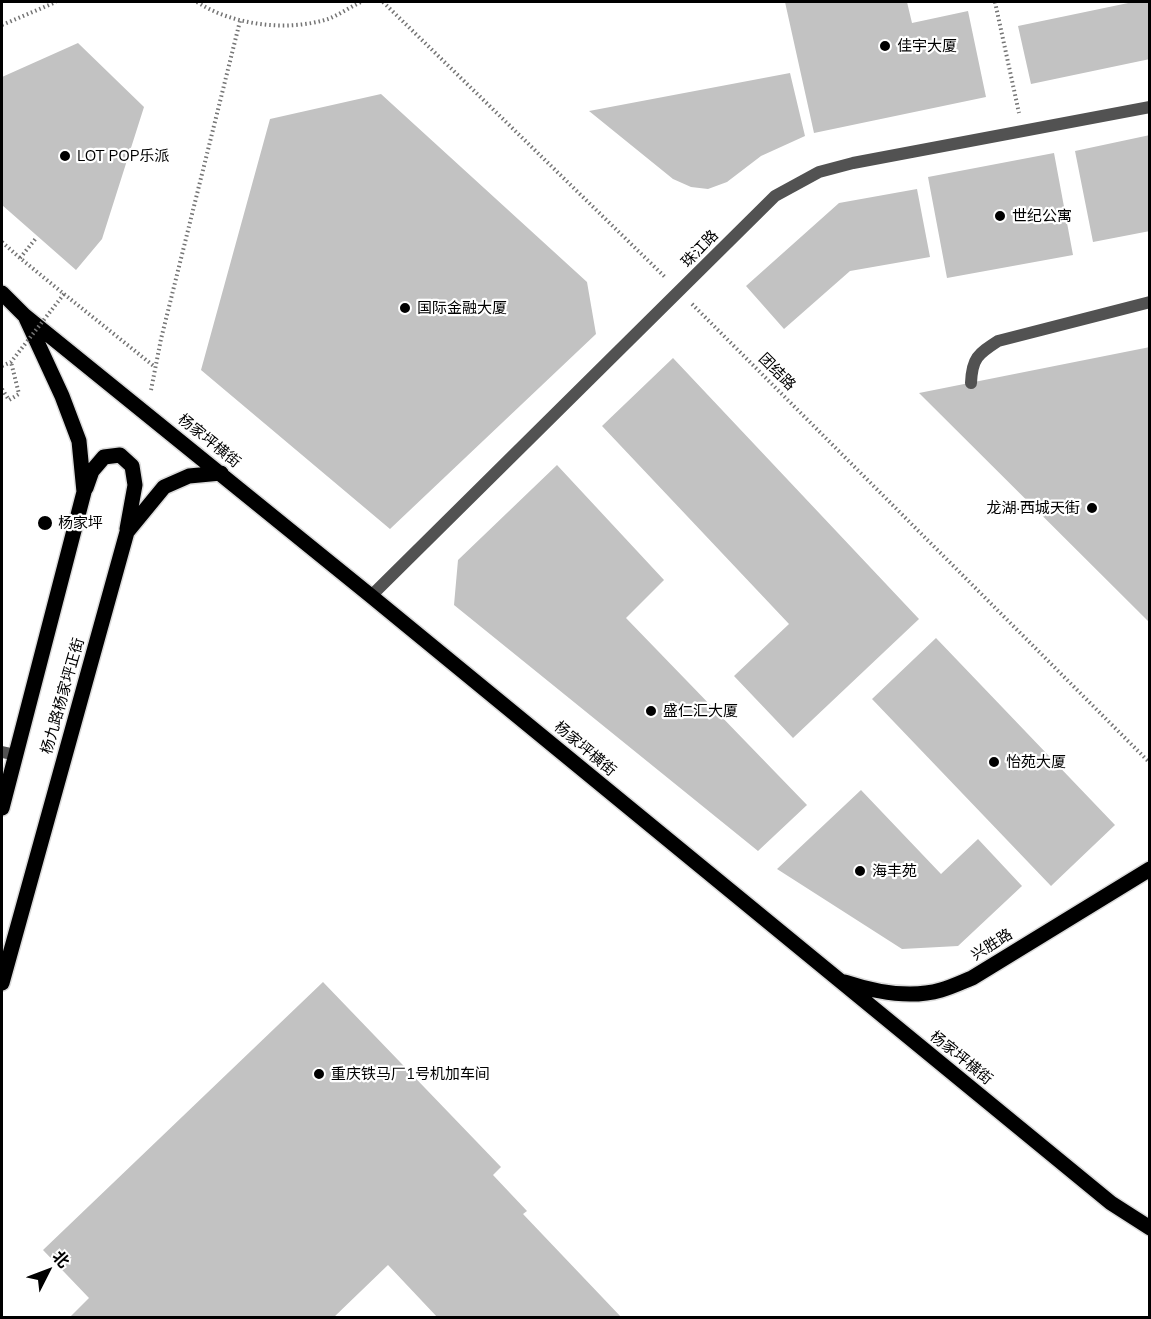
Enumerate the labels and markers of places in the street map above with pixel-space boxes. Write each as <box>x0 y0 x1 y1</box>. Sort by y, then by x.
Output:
place label: 佳宇大厦 <box>897 37 957 55</box>
marker: 佳宇大厦 <box>878 39 892 53</box>
place label: LOT POP乐派 <box>77 147 170 165</box>
marker: LOT POP乐派 <box>58 149 72 163</box>
place label: 世纪公寓 <box>1012 207 1072 225</box>
marker: 世纪公寓 <box>993 209 1007 223</box>
place label: 国际金融大厦 <box>417 299 507 317</box>
marker: 国际金融大厦 <box>398 301 412 315</box>
place label: 龙湖·西城天街 <box>987 499 1080 517</box>
marker: 龙湖·西城天街 <box>1085 501 1099 515</box>
marker: 杨家坪 <box>36 514 54 532</box>
place label: 杨家坪 <box>58 514 103 532</box>
place label: 盛仁汇大厦 <box>663 702 738 720</box>
marker: 盛仁汇大厦 <box>644 704 658 718</box>
place label: 怡苑大厦 <box>1006 753 1066 771</box>
marker: 怡苑大厦 <box>987 755 1001 769</box>
place label: 海丰苑 <box>872 862 917 880</box>
marker: 海丰苑 <box>853 864 867 878</box>
place label: 重庆铁马厂1号机加车间 <box>331 1065 490 1083</box>
marker: 重庆铁马厂1号机加车间 <box>312 1067 326 1081</box>

